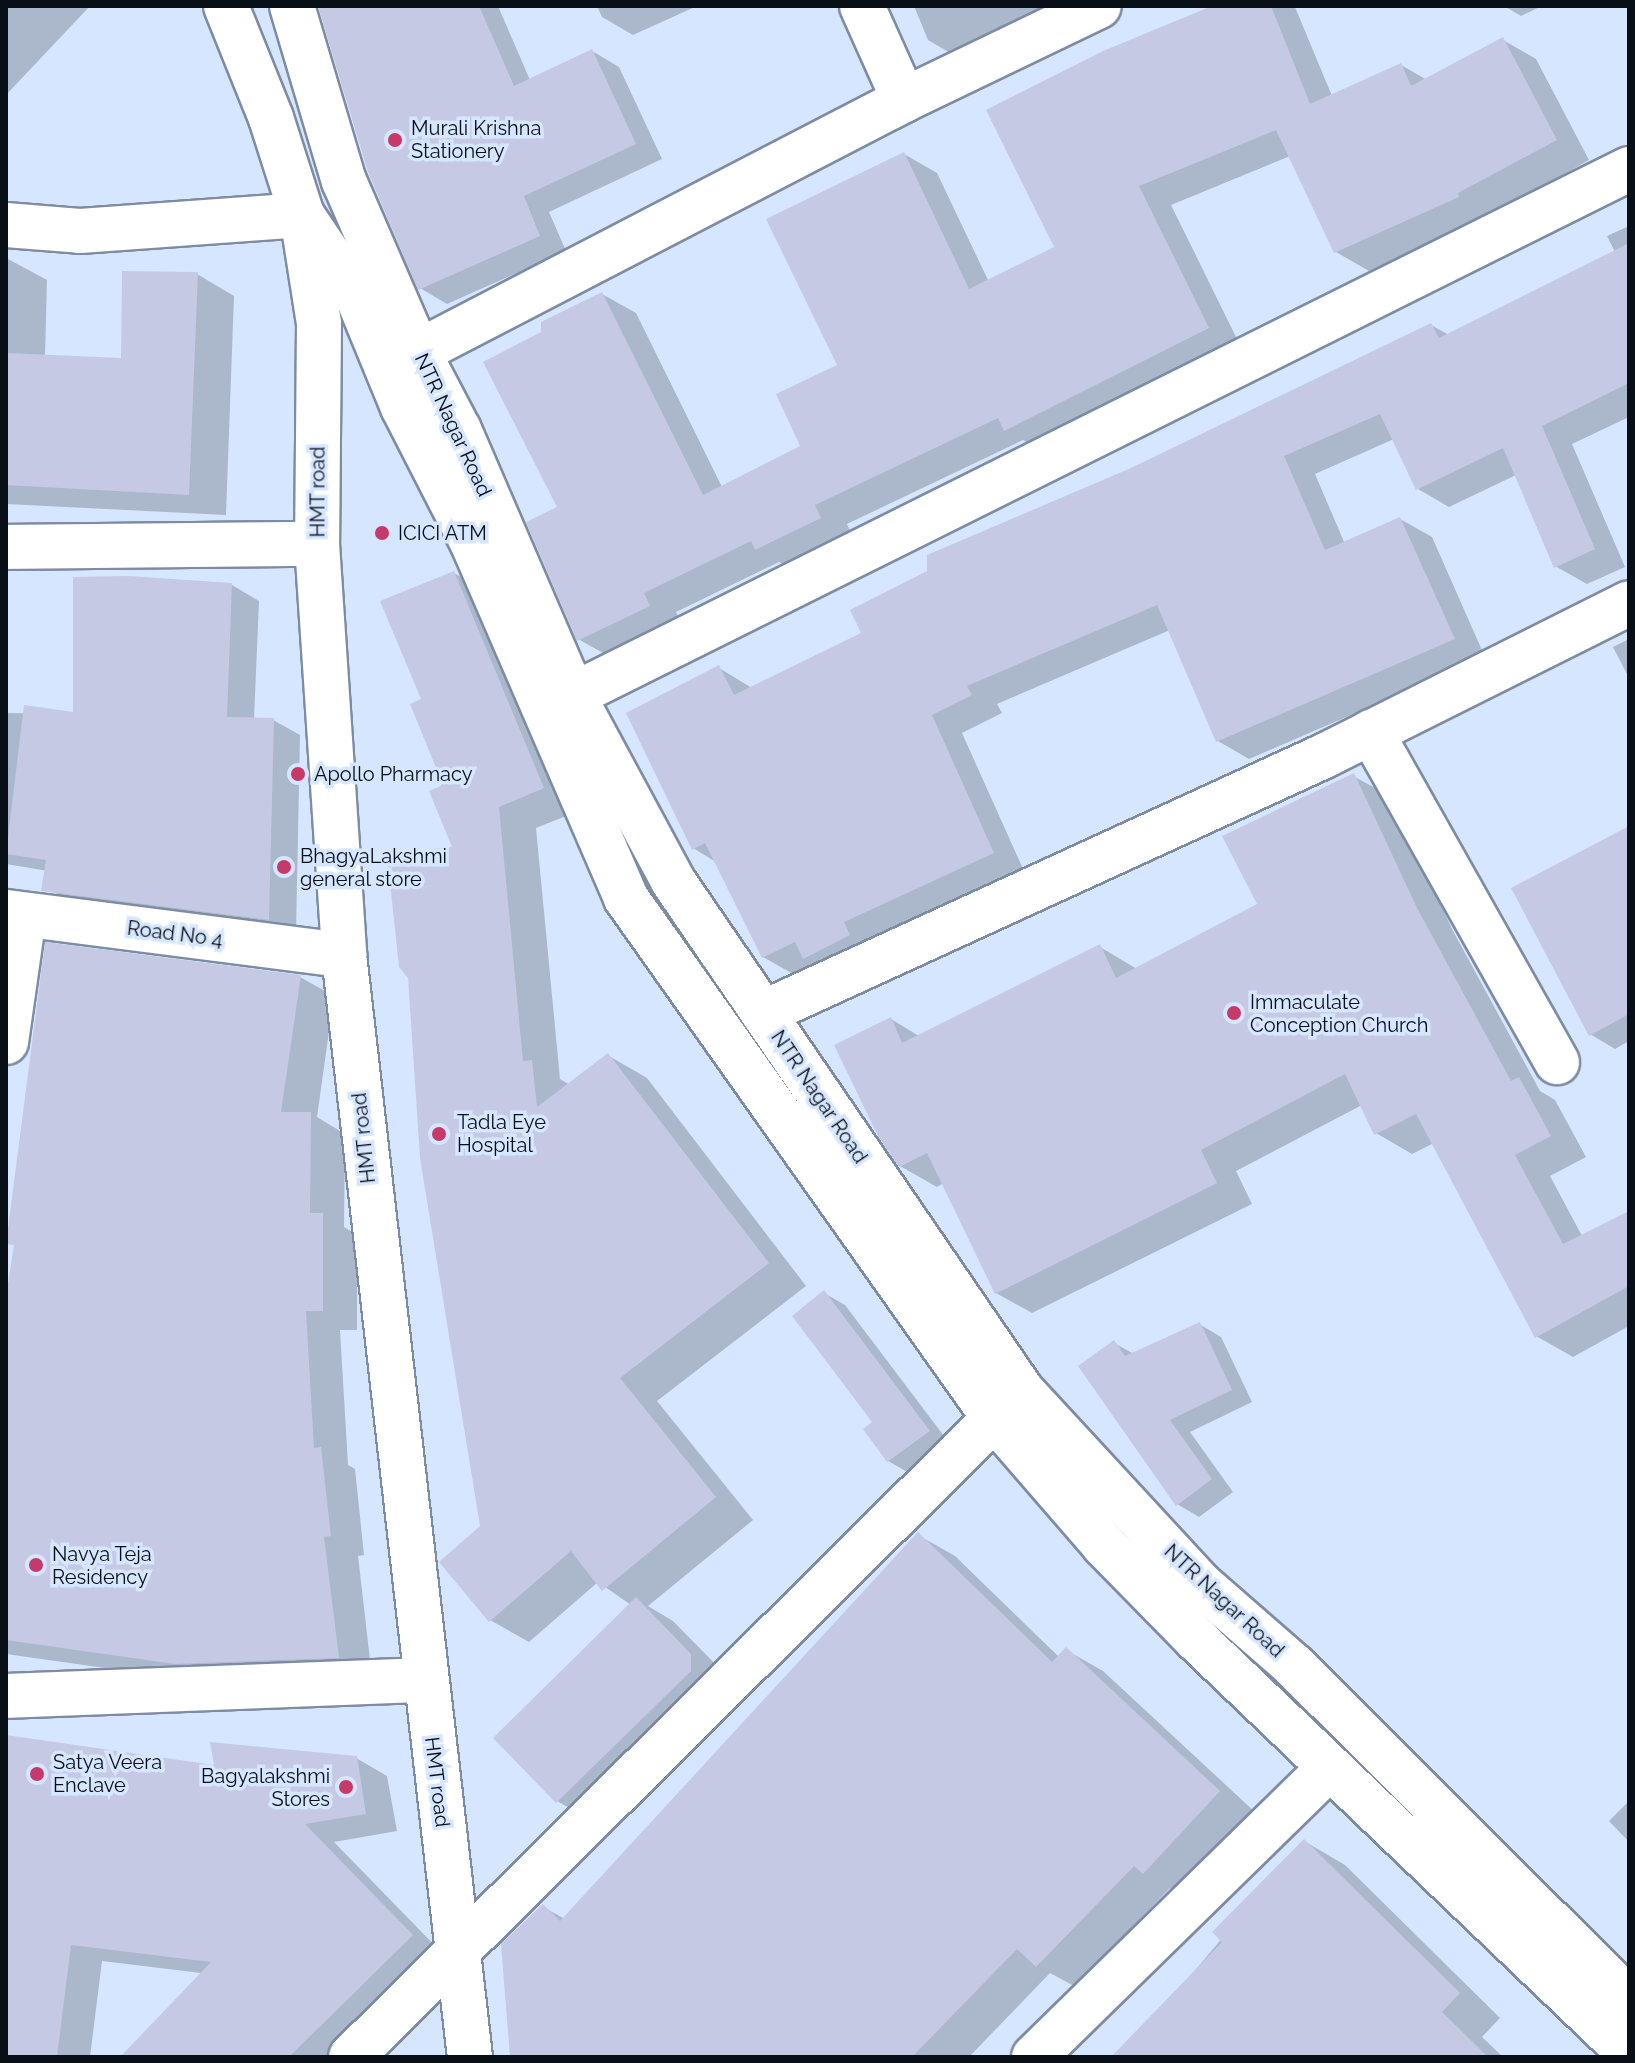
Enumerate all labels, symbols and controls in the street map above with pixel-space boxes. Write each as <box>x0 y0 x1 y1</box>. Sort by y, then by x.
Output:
place label: Murali Krishna Stationery <box>411 116 541 163</box>
marker: Murali Krishna Stationery <box>386 131 404 149</box>
street label: NTR Nagar Road <box>409 350 497 500</box>
street label: HMT road <box>306 446 330 538</box>
place label: ICICI ATM <box>398 521 487 545</box>
marker: ICICI ATM <box>373 524 391 542</box>
place label: Apollo Pharmacy <box>314 762 473 786</box>
marker: Apollo Pharmacy <box>289 765 307 783</box>
place label: BhagyaLakshmi general store <box>300 844 447 891</box>
marker: BhagyaLakshmi general store <box>275 858 293 876</box>
street label: Road No 4 <box>126 916 224 952</box>
place label: Immaculate Conception Church <box>1250 990 1428 1037</box>
marker: Immaculate Conception Church <box>1225 1004 1243 1022</box>
street label: NTR Nagar Road <box>766 1026 872 1168</box>
street label: HMT road <box>347 1091 381 1185</box>
place label: Tadla Eye Hospital <box>457 1110 546 1157</box>
marker: Tadla Eye Hospital <box>428 1123 450 1145</box>
street label: NTR Nagar Road <box>1159 1539 1289 1663</box>
place label: Navya Teja Residency <box>52 1542 152 1589</box>
marker: Navya Teja Residency <box>27 1556 45 1574</box>
street label: HMT road <box>420 1735 454 1829</box>
place label: Satya Veera Enclave <box>53 1750 163 1797</box>
place label: Bagyalakshmi Stores <box>201 1764 330 1811</box>
marker: Satya Veera Enclave <box>28 1765 46 1783</box>
marker: Bagyalakshmi Stores <box>337 1778 355 1796</box>

